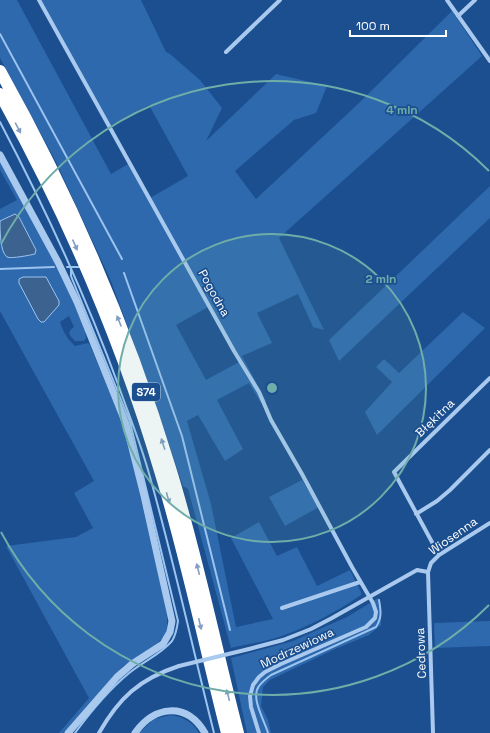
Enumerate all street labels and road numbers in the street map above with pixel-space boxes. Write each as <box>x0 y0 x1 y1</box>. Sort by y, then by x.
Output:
street label: Pogodna <box>195 267 234 319</box>
road number: S74 <box>132 383 160 401</box>
street label: Błękitna <box>412 395 458 441</box>
street label: Wiosenna <box>426 513 481 559</box>
street label: Modrzewiowa <box>258 624 336 672</box>
street label: Cedrowa <box>412 627 430 679</box>

